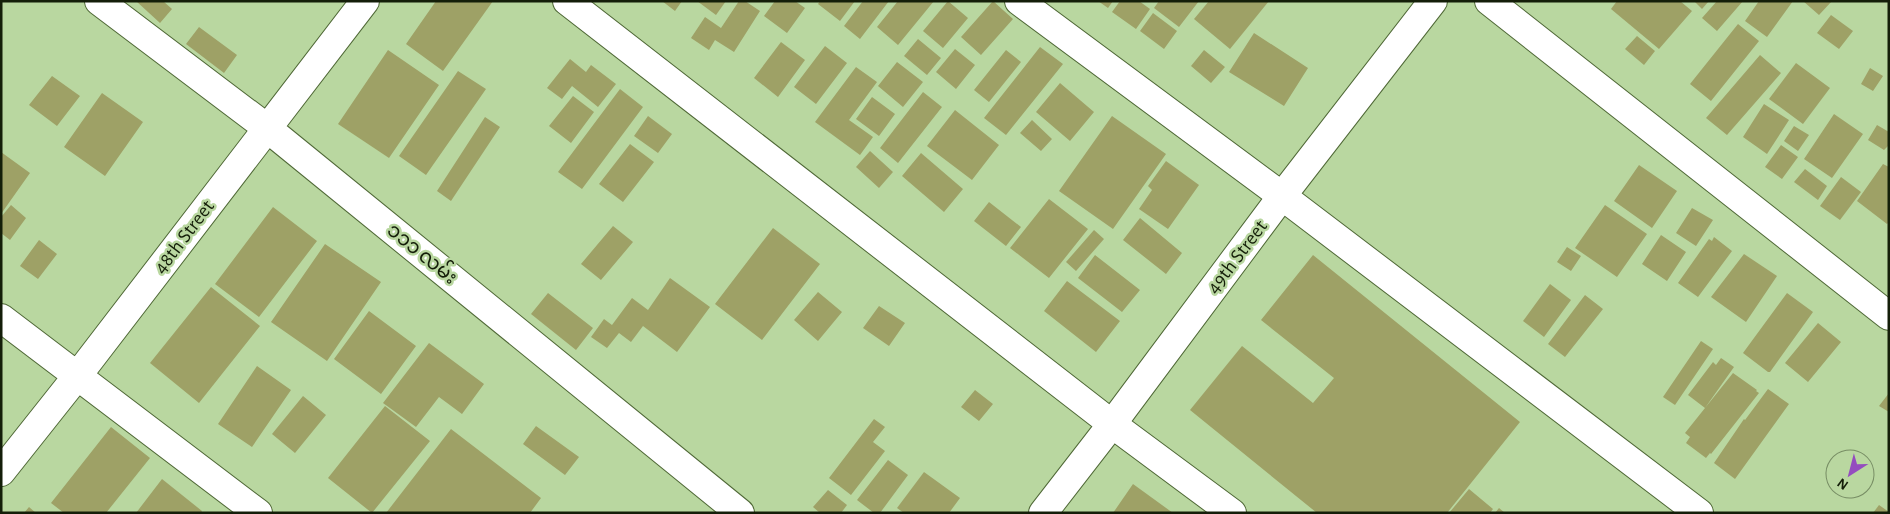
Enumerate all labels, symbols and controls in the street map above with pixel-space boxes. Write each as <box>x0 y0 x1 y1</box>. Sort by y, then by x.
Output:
street label: 48th Street <box>150 196 218 277</box>
street label: ၁၁၁ လမ်း <box>383 216 464 288</box>
street label: 49th Street <box>1203 216 1271 297</box>
north arrow <box>1825 449 1875 499</box>
text: N <box>1835 475 1851 492</box>

